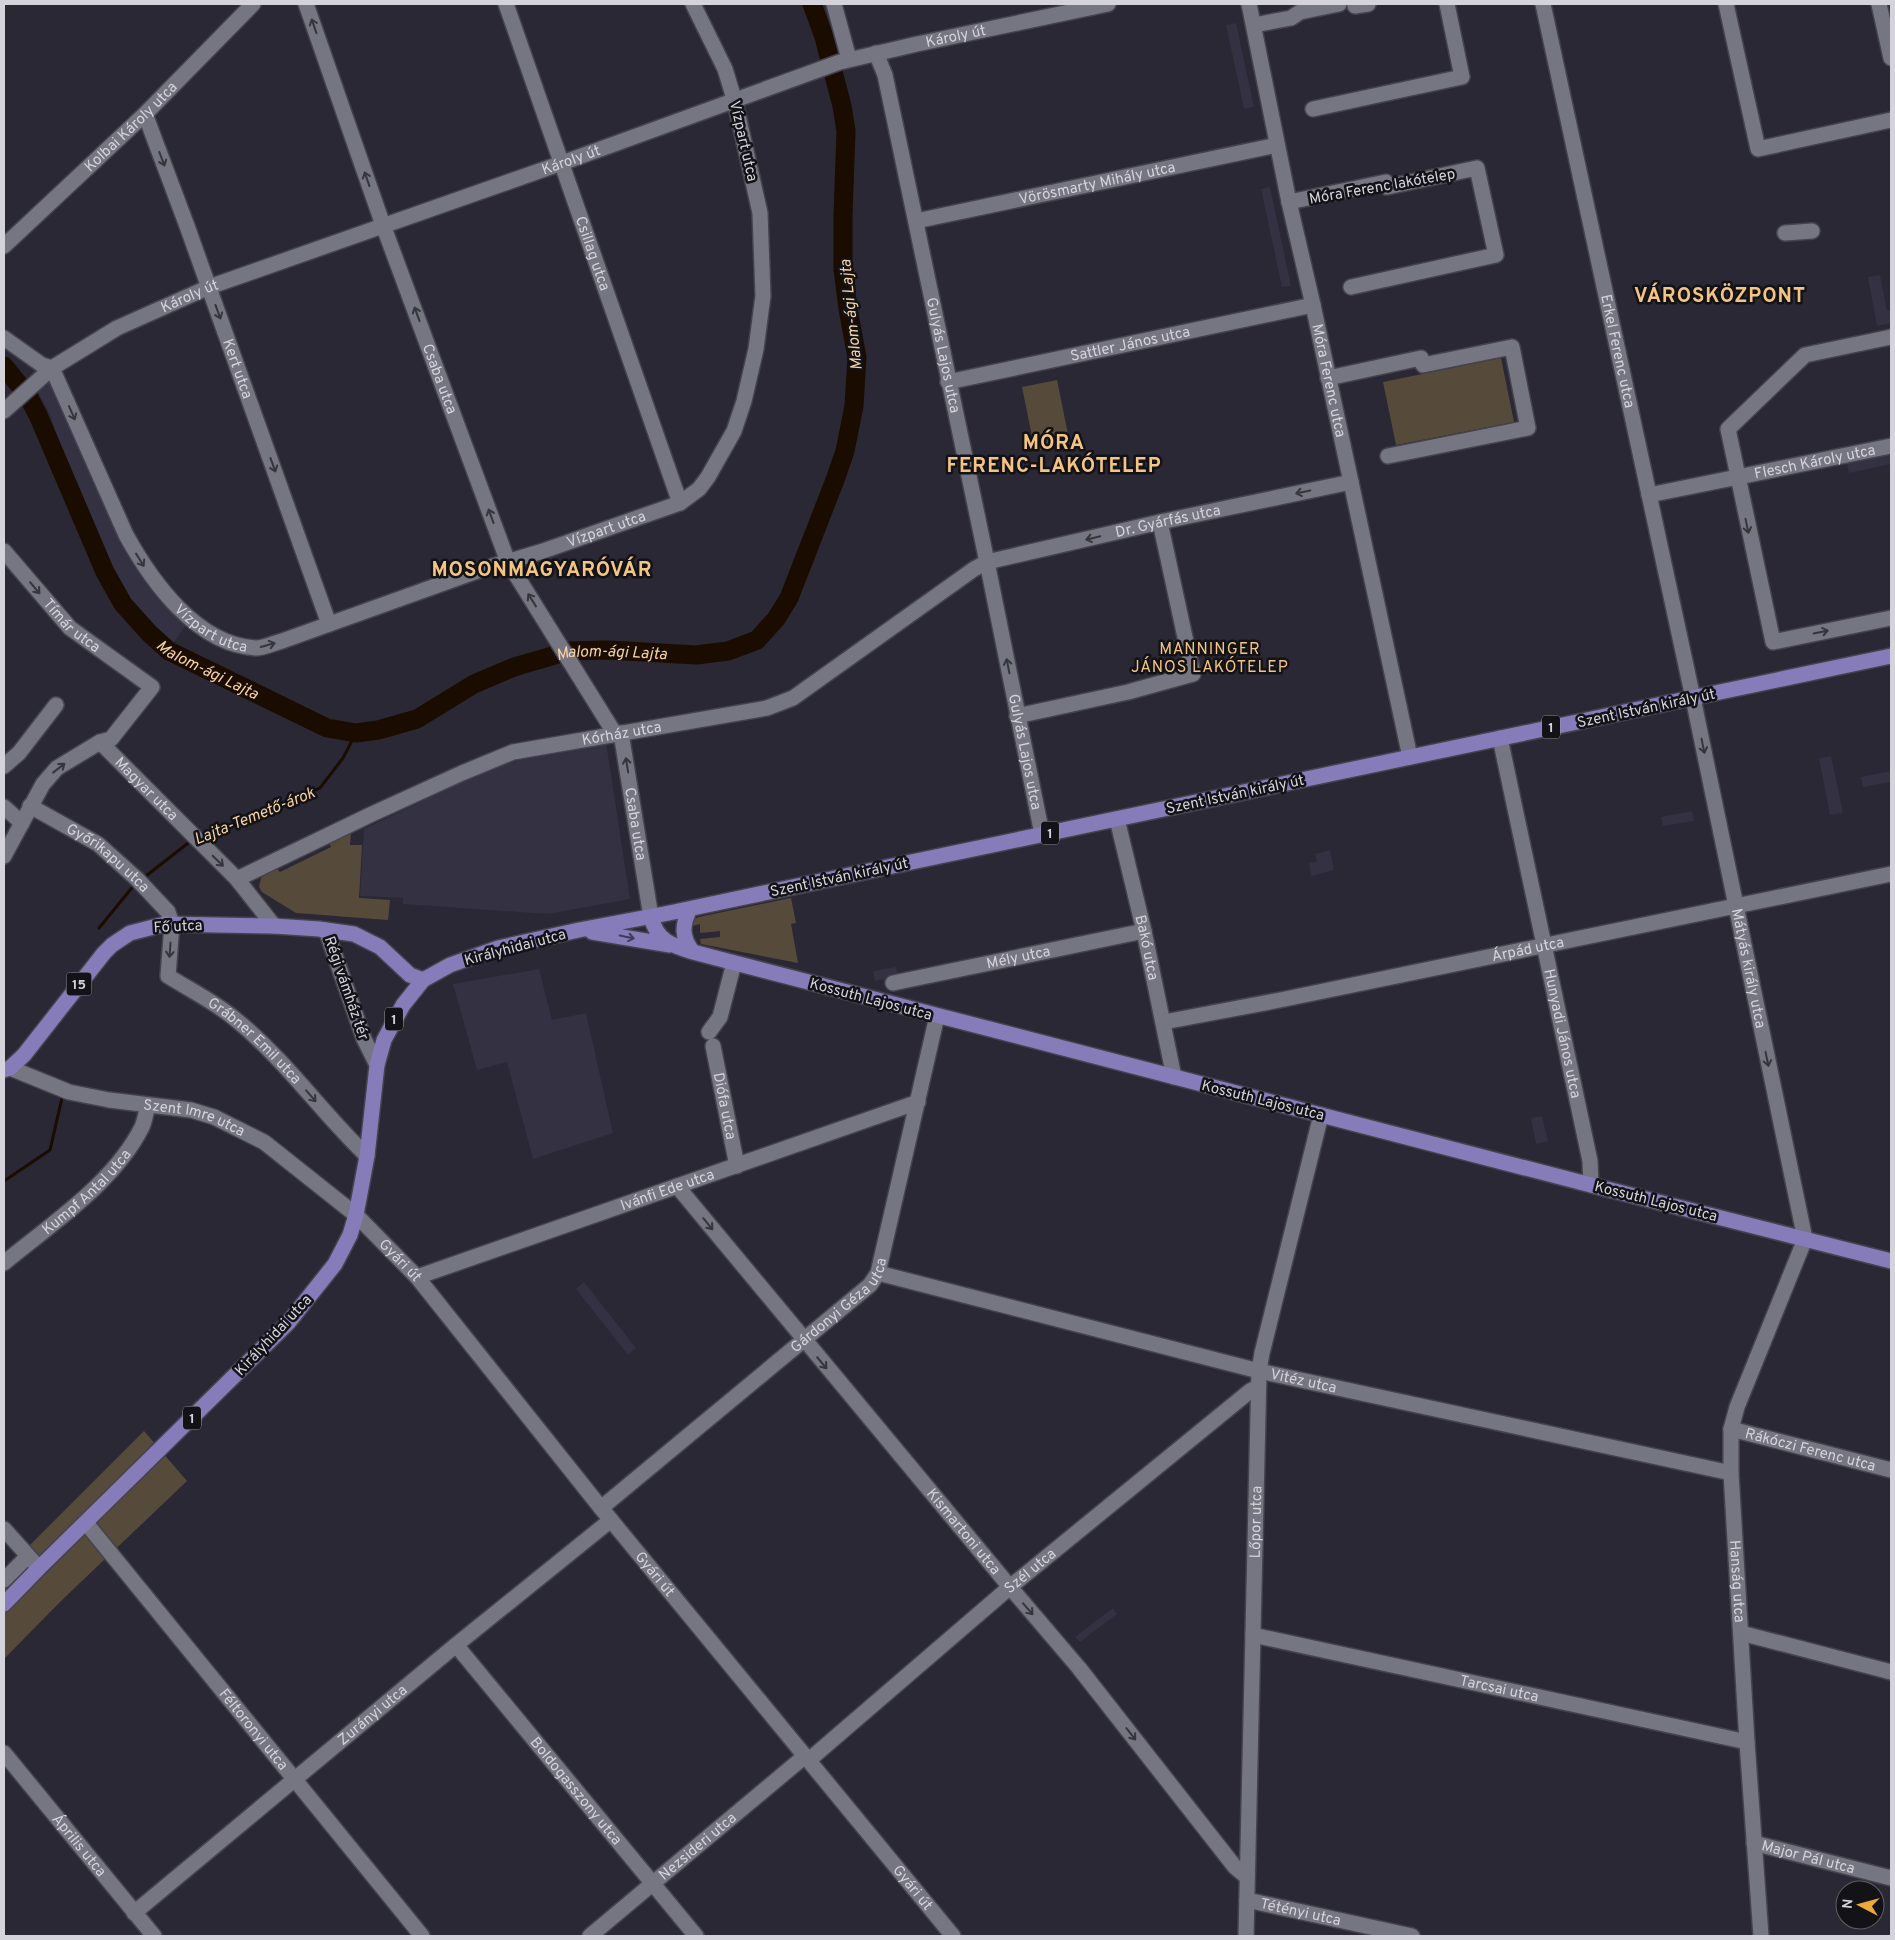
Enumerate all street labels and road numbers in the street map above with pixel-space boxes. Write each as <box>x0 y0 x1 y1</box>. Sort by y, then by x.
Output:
street label: Károly út <box>924 22 988 53</box>
street label: Kolbai Károly utca <box>81 79 182 177</box>
street label: Vízpart utca <box>724 99 761 184</box>
street label: Károly út <box>539 142 603 180</box>
street label: Vörösmarty Mihály utca <box>1017 159 1177 210</box>
street label: Móra Ferenc lakótelep <box>1308 165 1457 210</box>
street label: Csillag utca <box>570 214 613 294</box>
street label: Károly út <box>158 276 221 318</box>
street label: Erkel Ferenc utca <box>1595 293 1638 410</box>
street label: Gulyás Lajos utca <box>921 296 964 415</box>
street label: Móra Ferenc utca <box>1306 322 1349 439</box>
street label: Sattler János utca <box>1069 323 1192 367</box>
street label: Kert utca <box>217 337 256 402</box>
street label: Csaba utca <box>417 341 460 417</box>
street label: Flesch Károly utca <box>1753 441 1877 484</box>
street label: Dr. Gyárfás utca <box>1114 502 1222 543</box>
street label: Vízpart utca <box>565 508 649 553</box>
street label: Tímár utca <box>38 595 103 658</box>
street label: Vízpart utca <box>169 601 249 658</box>
street label: Szent István király út <box>1575 686 1717 733</box>
street label: Gulyás Lajos utca <box>1003 693 1045 812</box>
road number: 1 <box>1542 716 1560 739</box>
street label: Kórház utca <box>581 718 663 751</box>
street label: Magyar utca <box>110 754 182 826</box>
street label: Szent István király út <box>1164 772 1306 819</box>
street label: Csaba utca <box>619 786 650 862</box>
street label: Győrikapu utca <box>62 820 153 897</box>
road number: 1 <box>1041 821 1059 844</box>
street label: Szent István király út <box>768 855 910 902</box>
street label: Mátyás király utca <box>1726 907 1769 1030</box>
street label: Bakó utca <box>1129 913 1162 982</box>
street label: Fő utca <box>153 917 203 938</box>
street label: Királyhidai utca <box>462 926 568 971</box>
street label: Régi vámház tér <box>319 934 372 1043</box>
street label: Árpád utca <box>1490 934 1566 967</box>
street label: Mély utca <box>985 943 1052 974</box>
street label: Hunyadi János utca <box>1538 967 1584 1100</box>
road number: 15 <box>66 972 92 996</box>
street label: Kossuth Lajos utca <box>807 975 934 1026</box>
street label: Grábner Emil utca <box>203 994 305 1089</box>
road number: 1 <box>385 1008 403 1030</box>
street label: Diófa utca <box>708 1071 739 1141</box>
street label: Kossuth Lajos utca <box>1199 1077 1326 1126</box>
street label: Szent Imre utca <box>142 1096 248 1142</box>
street label: Kumpf Antal utca <box>39 1146 136 1240</box>
street label: Ivánfi Ede utca <box>618 1166 717 1216</box>
street label: Kossuth Lajos utca <box>1592 1178 1719 1227</box>
street label: Gyári út <box>374 1236 425 1286</box>
street label: Gárdonyi Géza utca <box>787 1256 892 1358</box>
street label: Királyhidai utca <box>232 1291 317 1381</box>
street label: Vitéz utca <box>1268 1366 1338 1399</box>
road number: 1 <box>183 1406 201 1430</box>
street label: Rákóczi Ferenc utca <box>1743 1425 1877 1477</box>
street label: Kismartoni utca <box>921 1485 1004 1579</box>
street label: Lőpor utca <box>1247 1486 1267 1559</box>
street label: Hanság utca <box>1724 1539 1748 1623</box>
street label: Szél utca <box>1001 1545 1061 1598</box>
street label: Gyári út <box>630 1548 678 1601</box>
street label: Tarcsai utca <box>1458 1672 1540 1708</box>
street label: Zurányi utca <box>335 1681 412 1750</box>
street label: Féltoronyi utca <box>214 1686 292 1775</box>
street label: Boldogasszony utca <box>525 1734 625 1850</box>
street label: Nezsideri utca <box>655 1809 741 1885</box>
street label: Április utca <box>47 1810 110 1881</box>
street label: Major Pál utca <box>1759 1837 1857 1879</box>
street label: Gyári út <box>888 1862 936 1915</box>
street label: Tétényi utca <box>1258 1895 1343 1931</box>

